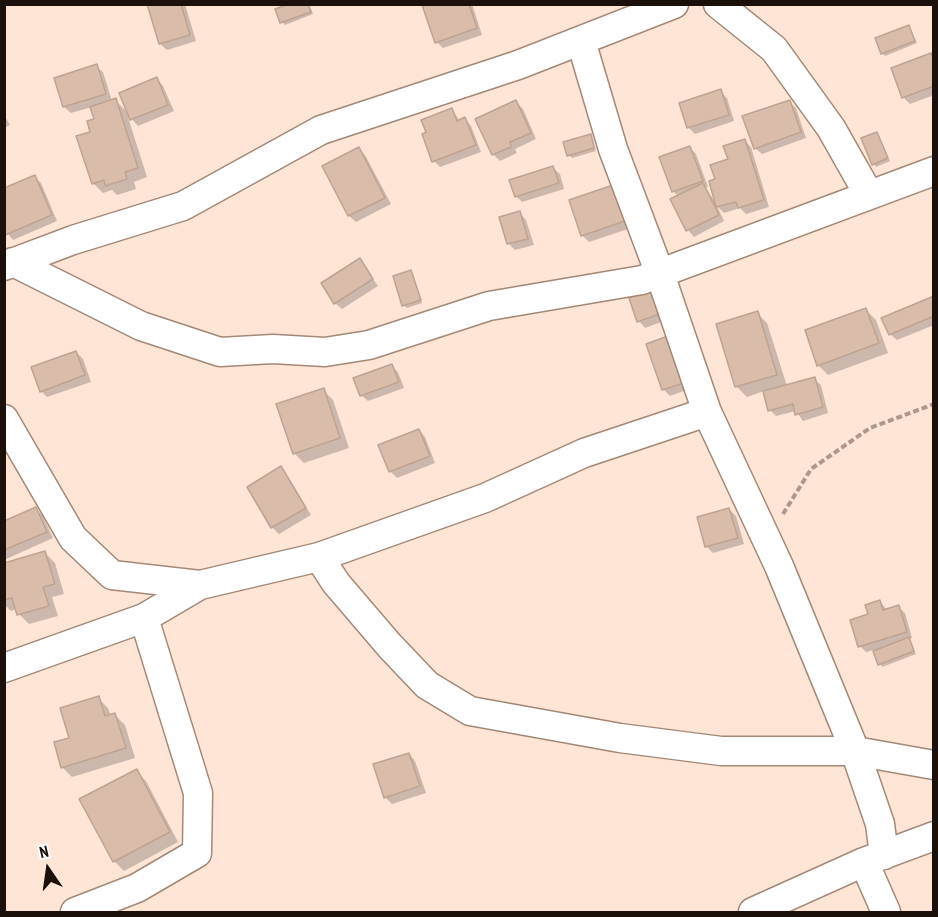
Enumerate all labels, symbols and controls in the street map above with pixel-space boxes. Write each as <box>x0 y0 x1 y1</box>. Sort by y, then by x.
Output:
north arrow <box>18 839 78 899</box>
text: N <box>37 841 50 862</box>

